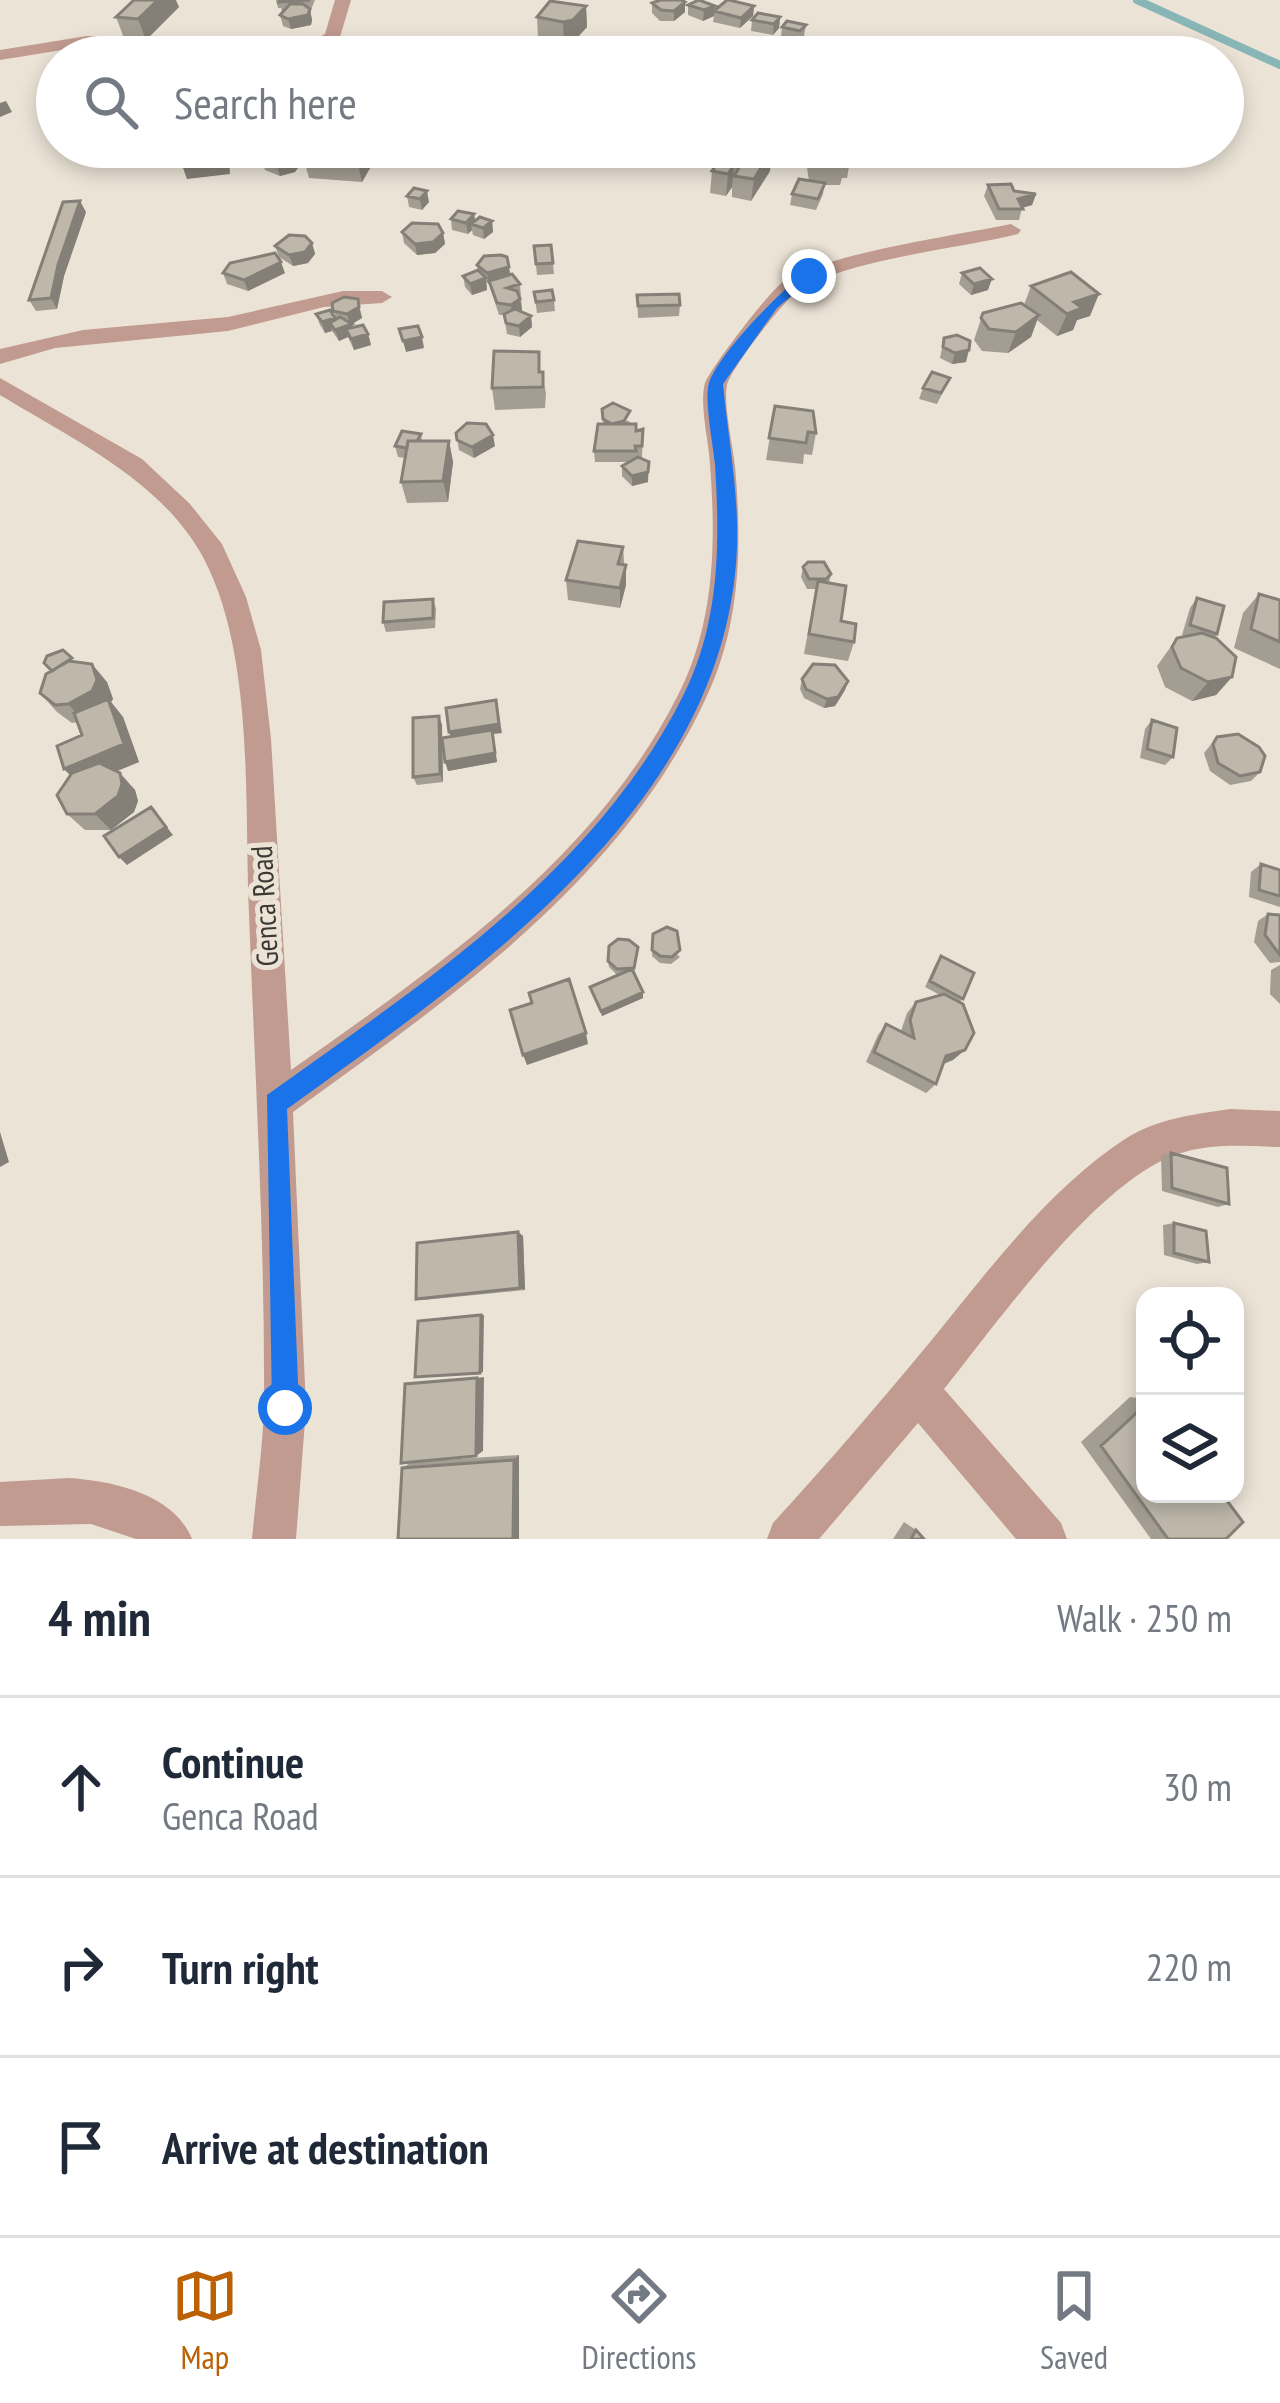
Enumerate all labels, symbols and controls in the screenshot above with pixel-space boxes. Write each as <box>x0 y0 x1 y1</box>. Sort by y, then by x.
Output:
search box <box>36 36 1244 168</box>
icon: search <box>78 69 144 135</box>
text: Search here <box>174 73 357 131</box>
route end <box>782 249 836 303</box>
street label: Genca Road <box>241 845 286 967</box>
map controls <box>1136 1287 1244 1503</box>
button: locate <box>1136 1287 1244 1395</box>
route start <box>258 1381 312 1435</box>
button: layers <box>1136 1395 1244 1503</box>
text: 4 min <box>48 1584 151 1650</box>
text: Walk · 250 m <box>1057 1592 1232 1643</box>
text: Continue <box>162 1732 304 1790</box>
icon: ahead <box>48 1754 114 1820</box>
text: 30 m <box>1163 1761 1232 1812</box>
text: Genca Road <box>162 1790 319 1841</box>
icon: right <box>48 1934 114 2000</box>
text: Turn right <box>162 1938 319 1996</box>
text: 220 m <box>1146 1941 1232 1992</box>
icon: arrive <box>48 2114 114 2180</box>
text: Arrive at destination <box>162 2118 489 2176</box>
tab: Map <box>172 2263 238 2378</box>
tab: Directions <box>582 2263 696 2378</box>
tab: Saved <box>1040 2263 1108 2378</box>

